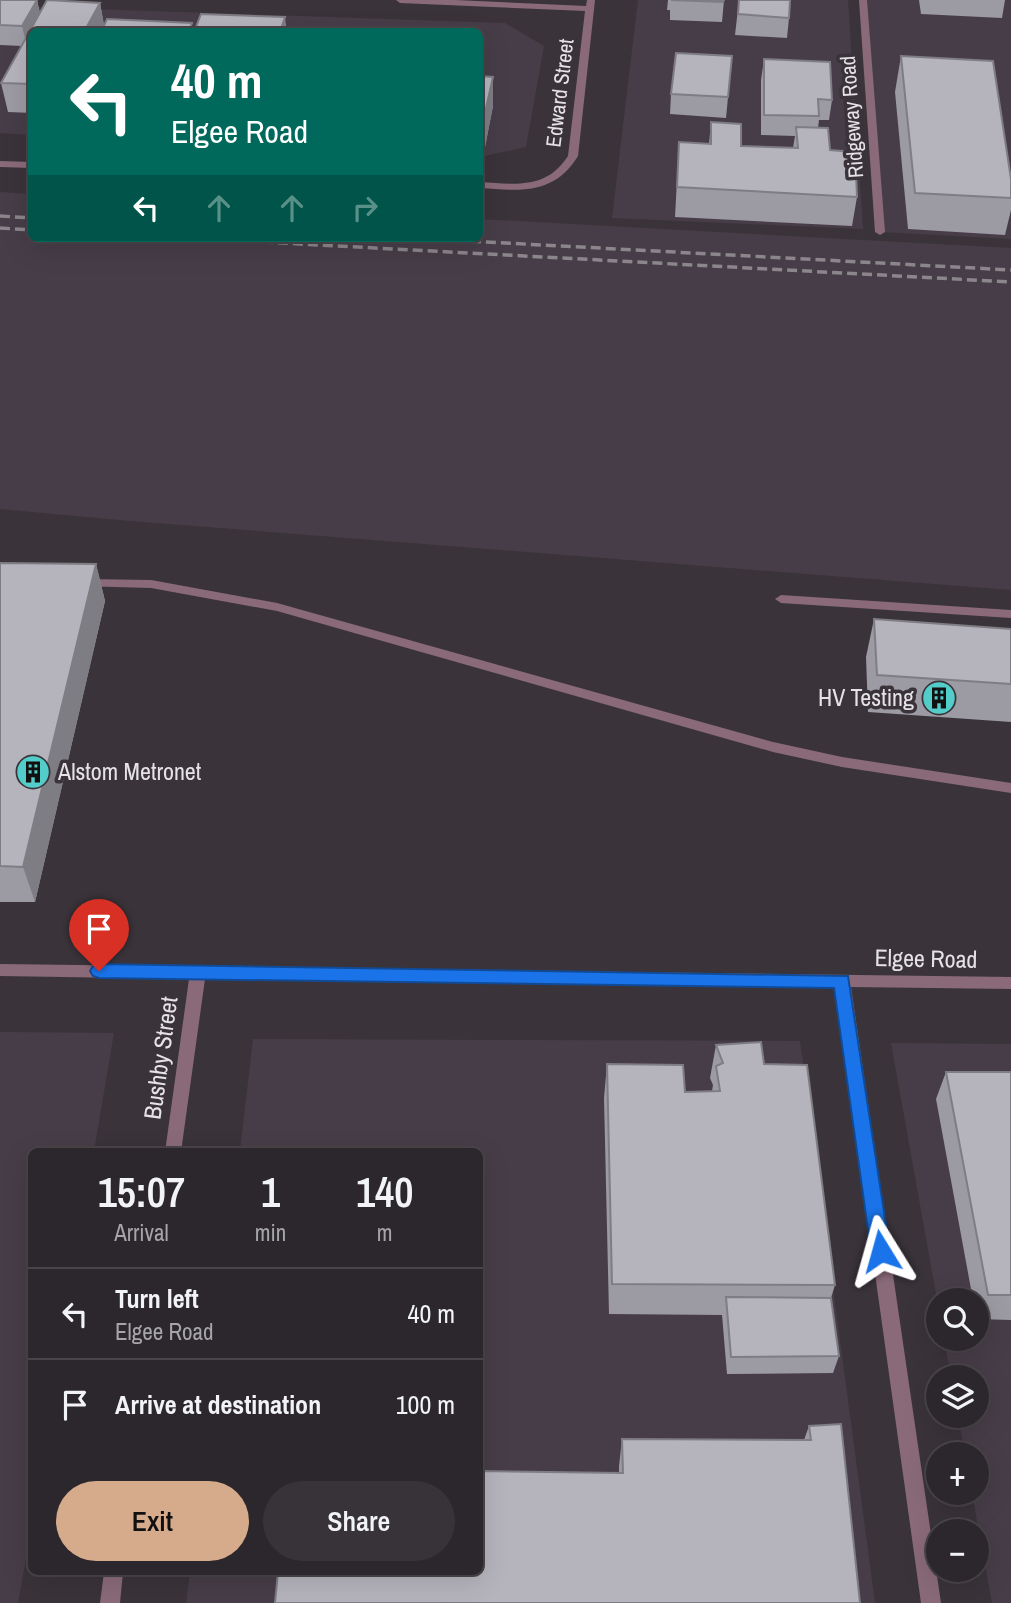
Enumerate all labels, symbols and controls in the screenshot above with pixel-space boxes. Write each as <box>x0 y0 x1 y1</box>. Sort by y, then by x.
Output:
street label: Edward Street <box>538 37 581 149</box>
text: 40 m <box>171 47 263 113</box>
street label: Ridgeway Road <box>833 55 870 179</box>
icon: left <box>56 56 147 147</box>
text: Elgee Road <box>171 110 308 153</box>
icon: left <box>127 189 165 227</box>
icon: ahead <box>200 189 238 227</box>
icon: ahead <box>273 189 311 227</box>
icon: right <box>346 189 384 227</box>
building icon: HV Testing <box>920 679 958 717</box>
place label: HV Testing <box>818 681 914 713</box>
building icon: Alstom Metronet <box>14 753 52 791</box>
place label: Alstom Metronet <box>57 755 202 787</box>
pin <box>69 899 129 971</box>
icon: arrive <box>80 910 118 948</box>
street label: Elgee Road <box>874 941 978 975</box>
street label: Bushby Street <box>136 994 185 1121</box>
text: 15:07 <box>98 1164 185 1220</box>
text: 1 <box>261 1164 280 1220</box>
text: 140 <box>356 1164 413 1220</box>
position arrow <box>844 1214 918 1288</box>
text: Arrival <box>114 1217 169 1248</box>
text: min <box>255 1217 286 1248</box>
text: m <box>377 1217 392 1248</box>
text: Turn left <box>115 1281 199 1316</box>
map controls <box>926 1288 989 1582</box>
button: search <box>926 1288 989 1351</box>
icon: left <box>56 1295 94 1333</box>
text: 40 m <box>408 1296 455 1331</box>
text: Elgee Road <box>115 1316 214 1347</box>
button: layers <box>926 1365 989 1428</box>
icon: arrive <box>56 1386 94 1424</box>
text: Arrive at destination <box>115 1387 321 1422</box>
text: 100 m <box>396 1387 455 1422</box>
button: + <box>926 1442 989 1505</box>
button: Exit <box>56 1481 249 1561</box>
button: Share <box>263 1481 455 1561</box>
button: − <box>926 1519 989 1582</box>

